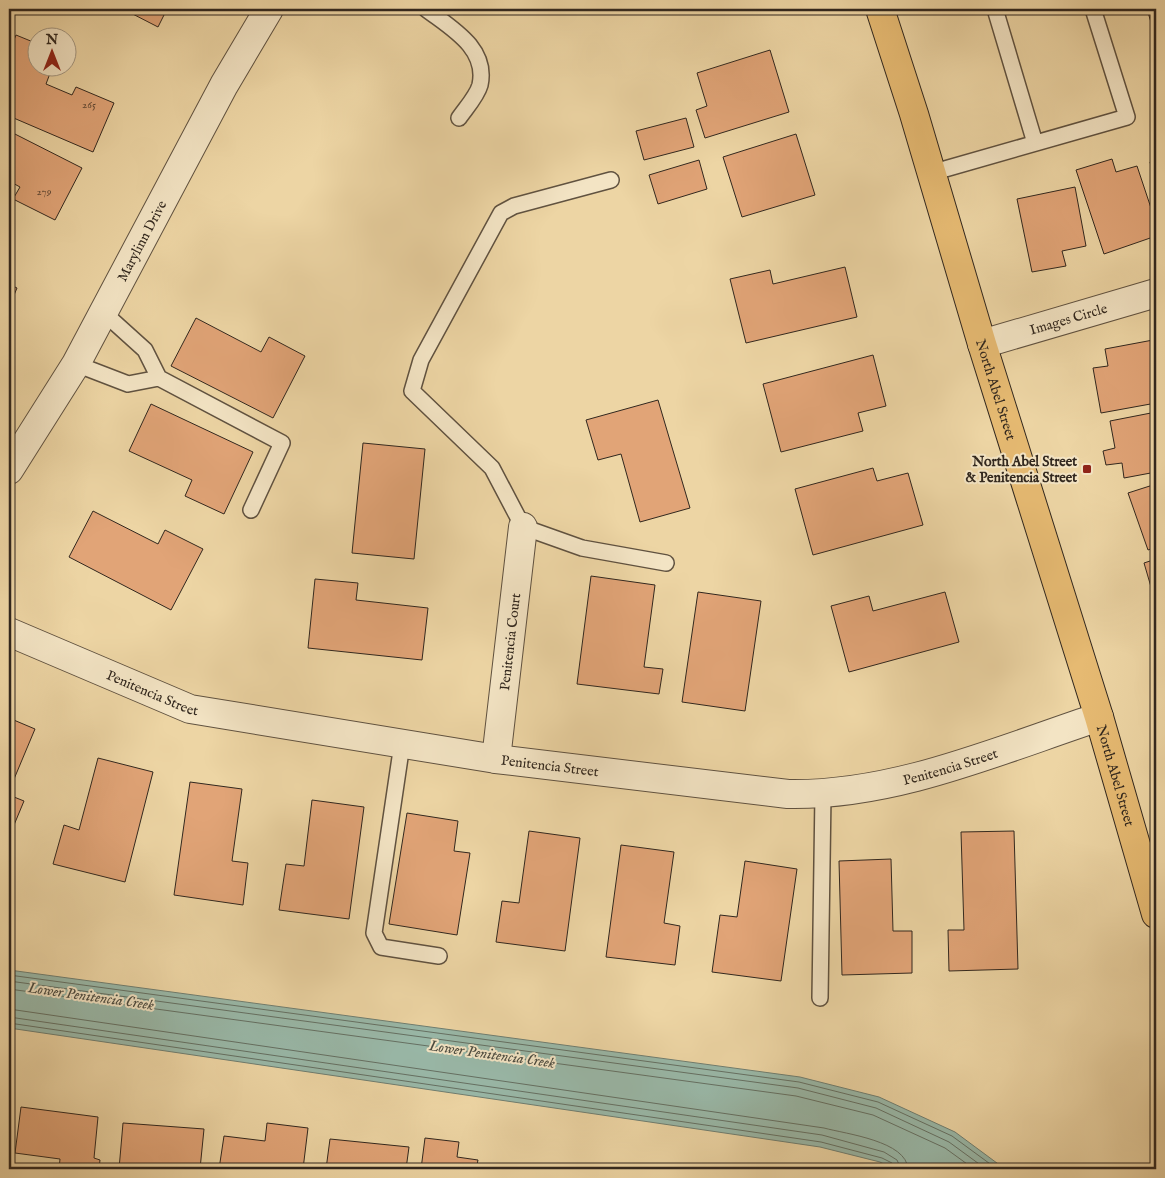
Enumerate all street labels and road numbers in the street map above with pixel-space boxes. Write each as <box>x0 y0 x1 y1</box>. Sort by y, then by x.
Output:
street label: Marylinn Drive <box>113 197 171 285</box>
street label: Images Circle <box>1028 300 1110 340</box>
street label: North Abel Street <box>971 337 1020 443</box>
street label: Penitencia Court <box>496 592 525 692</box>
street label: Penitencia Street <box>104 667 200 720</box>
street label: North Abel Street <box>1092 723 1138 829</box>
street label: Penitencia Street <box>901 745 1000 790</box>
street label: Penitencia Street <box>500 752 600 781</box>

